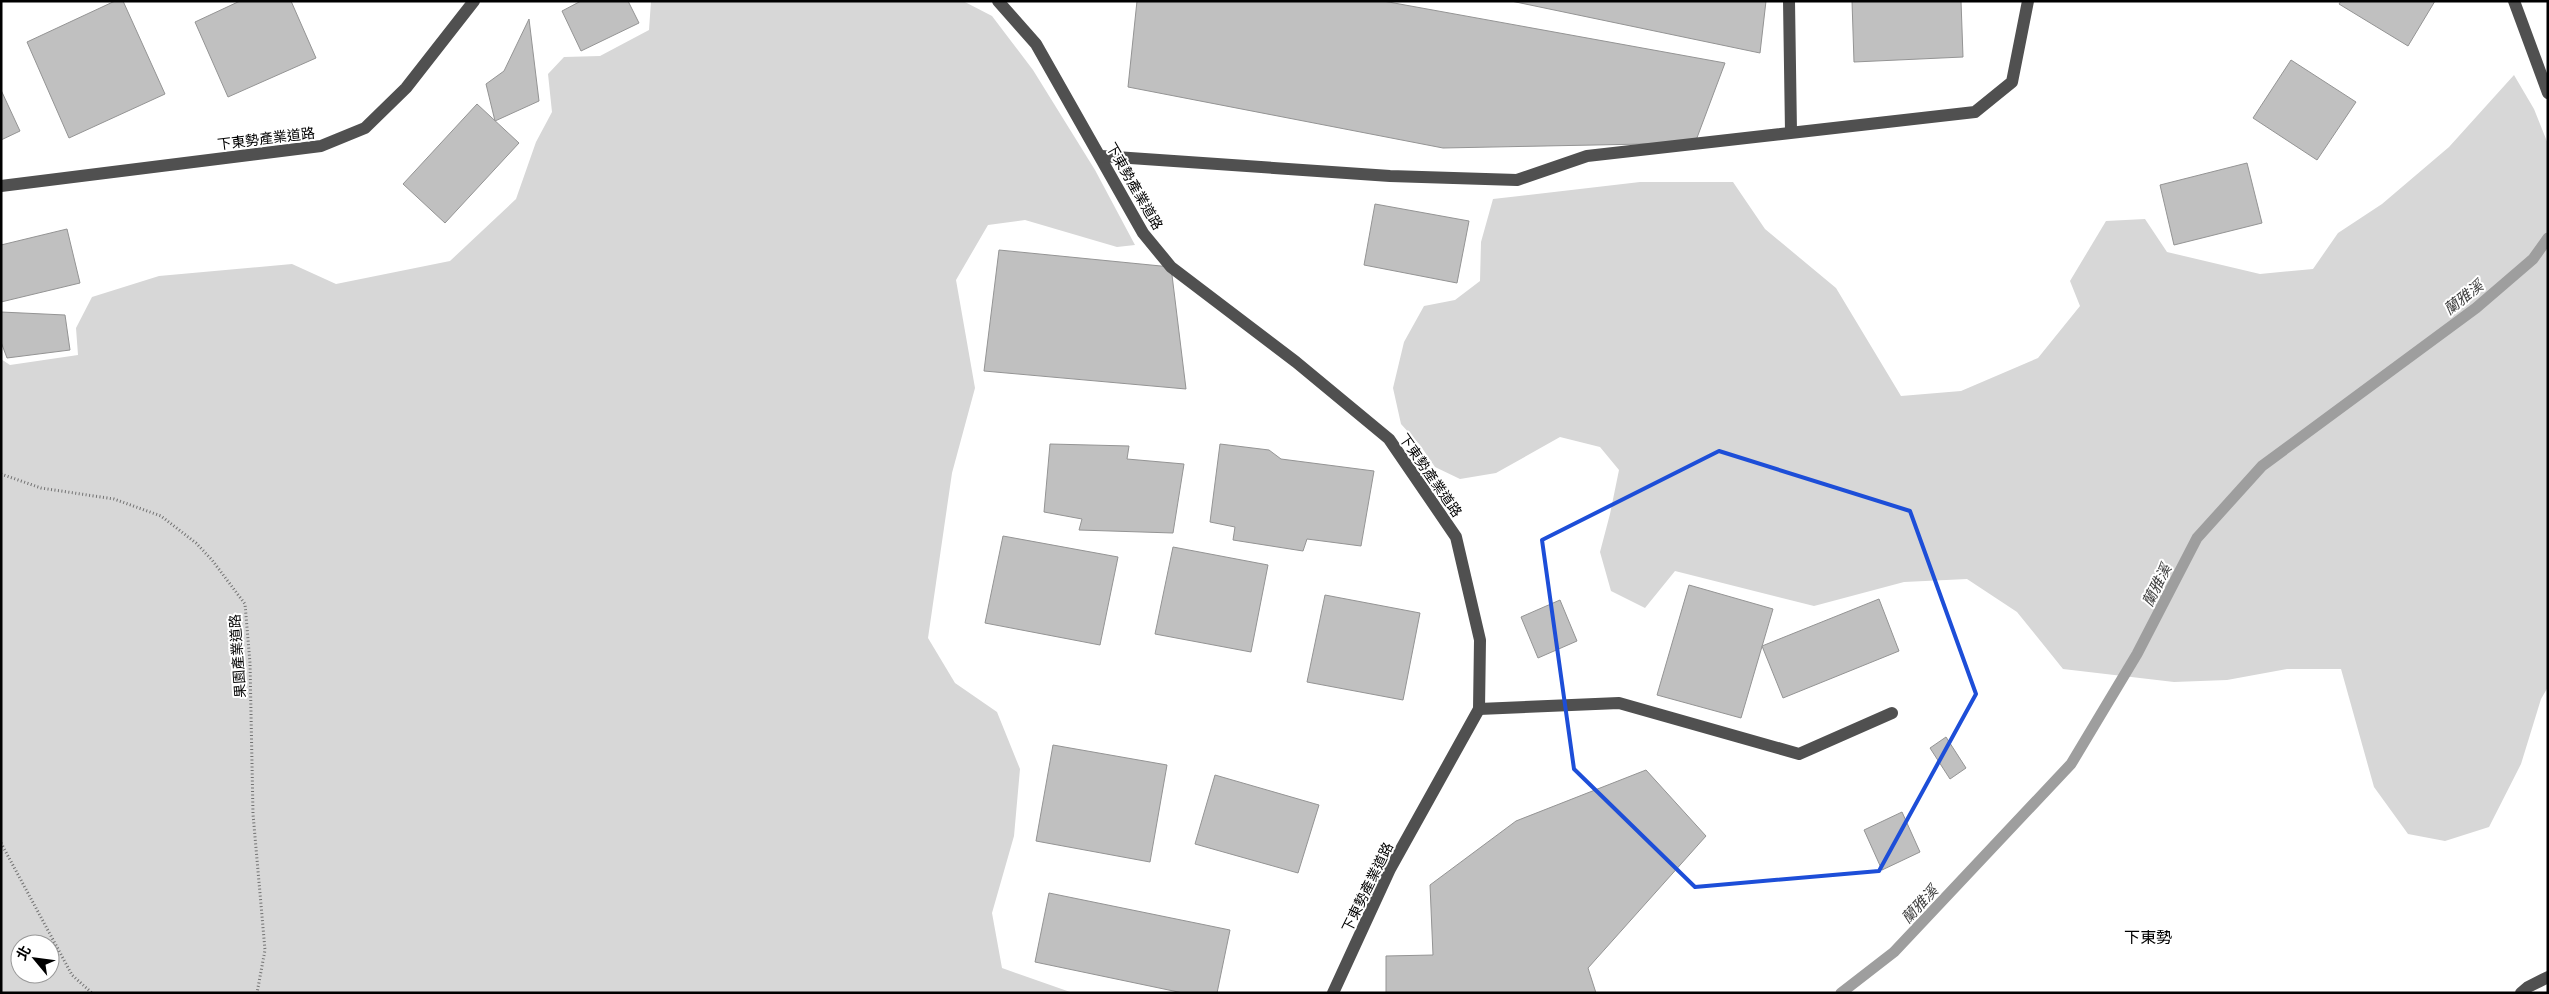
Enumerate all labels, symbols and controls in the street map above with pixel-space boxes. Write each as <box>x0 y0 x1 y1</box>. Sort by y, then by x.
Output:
street label: 下東勢產業道路 <box>216 123 316 153</box>
street label: 下東勢產業道路 <box>1102 139 1168 233</box>
water label: 蘭雅溪 <box>2439 274 2488 319</box>
street label: 下東勢產業道路 <box>1395 429 1467 521</box>
water label: 蘭雅溪 <box>2137 559 2176 610</box>
street label: 果園產業道路 <box>225 613 249 699</box>
street label: 下東勢產業道路 <box>1337 839 1397 935</box>
water label: 蘭雅溪 <box>1896 879 1943 927</box>
district label: 下東勢 <box>2124 926 2172 948</box>
north arrow <box>10 934 60 984</box>
text: 北 <box>11 942 35 963</box>

